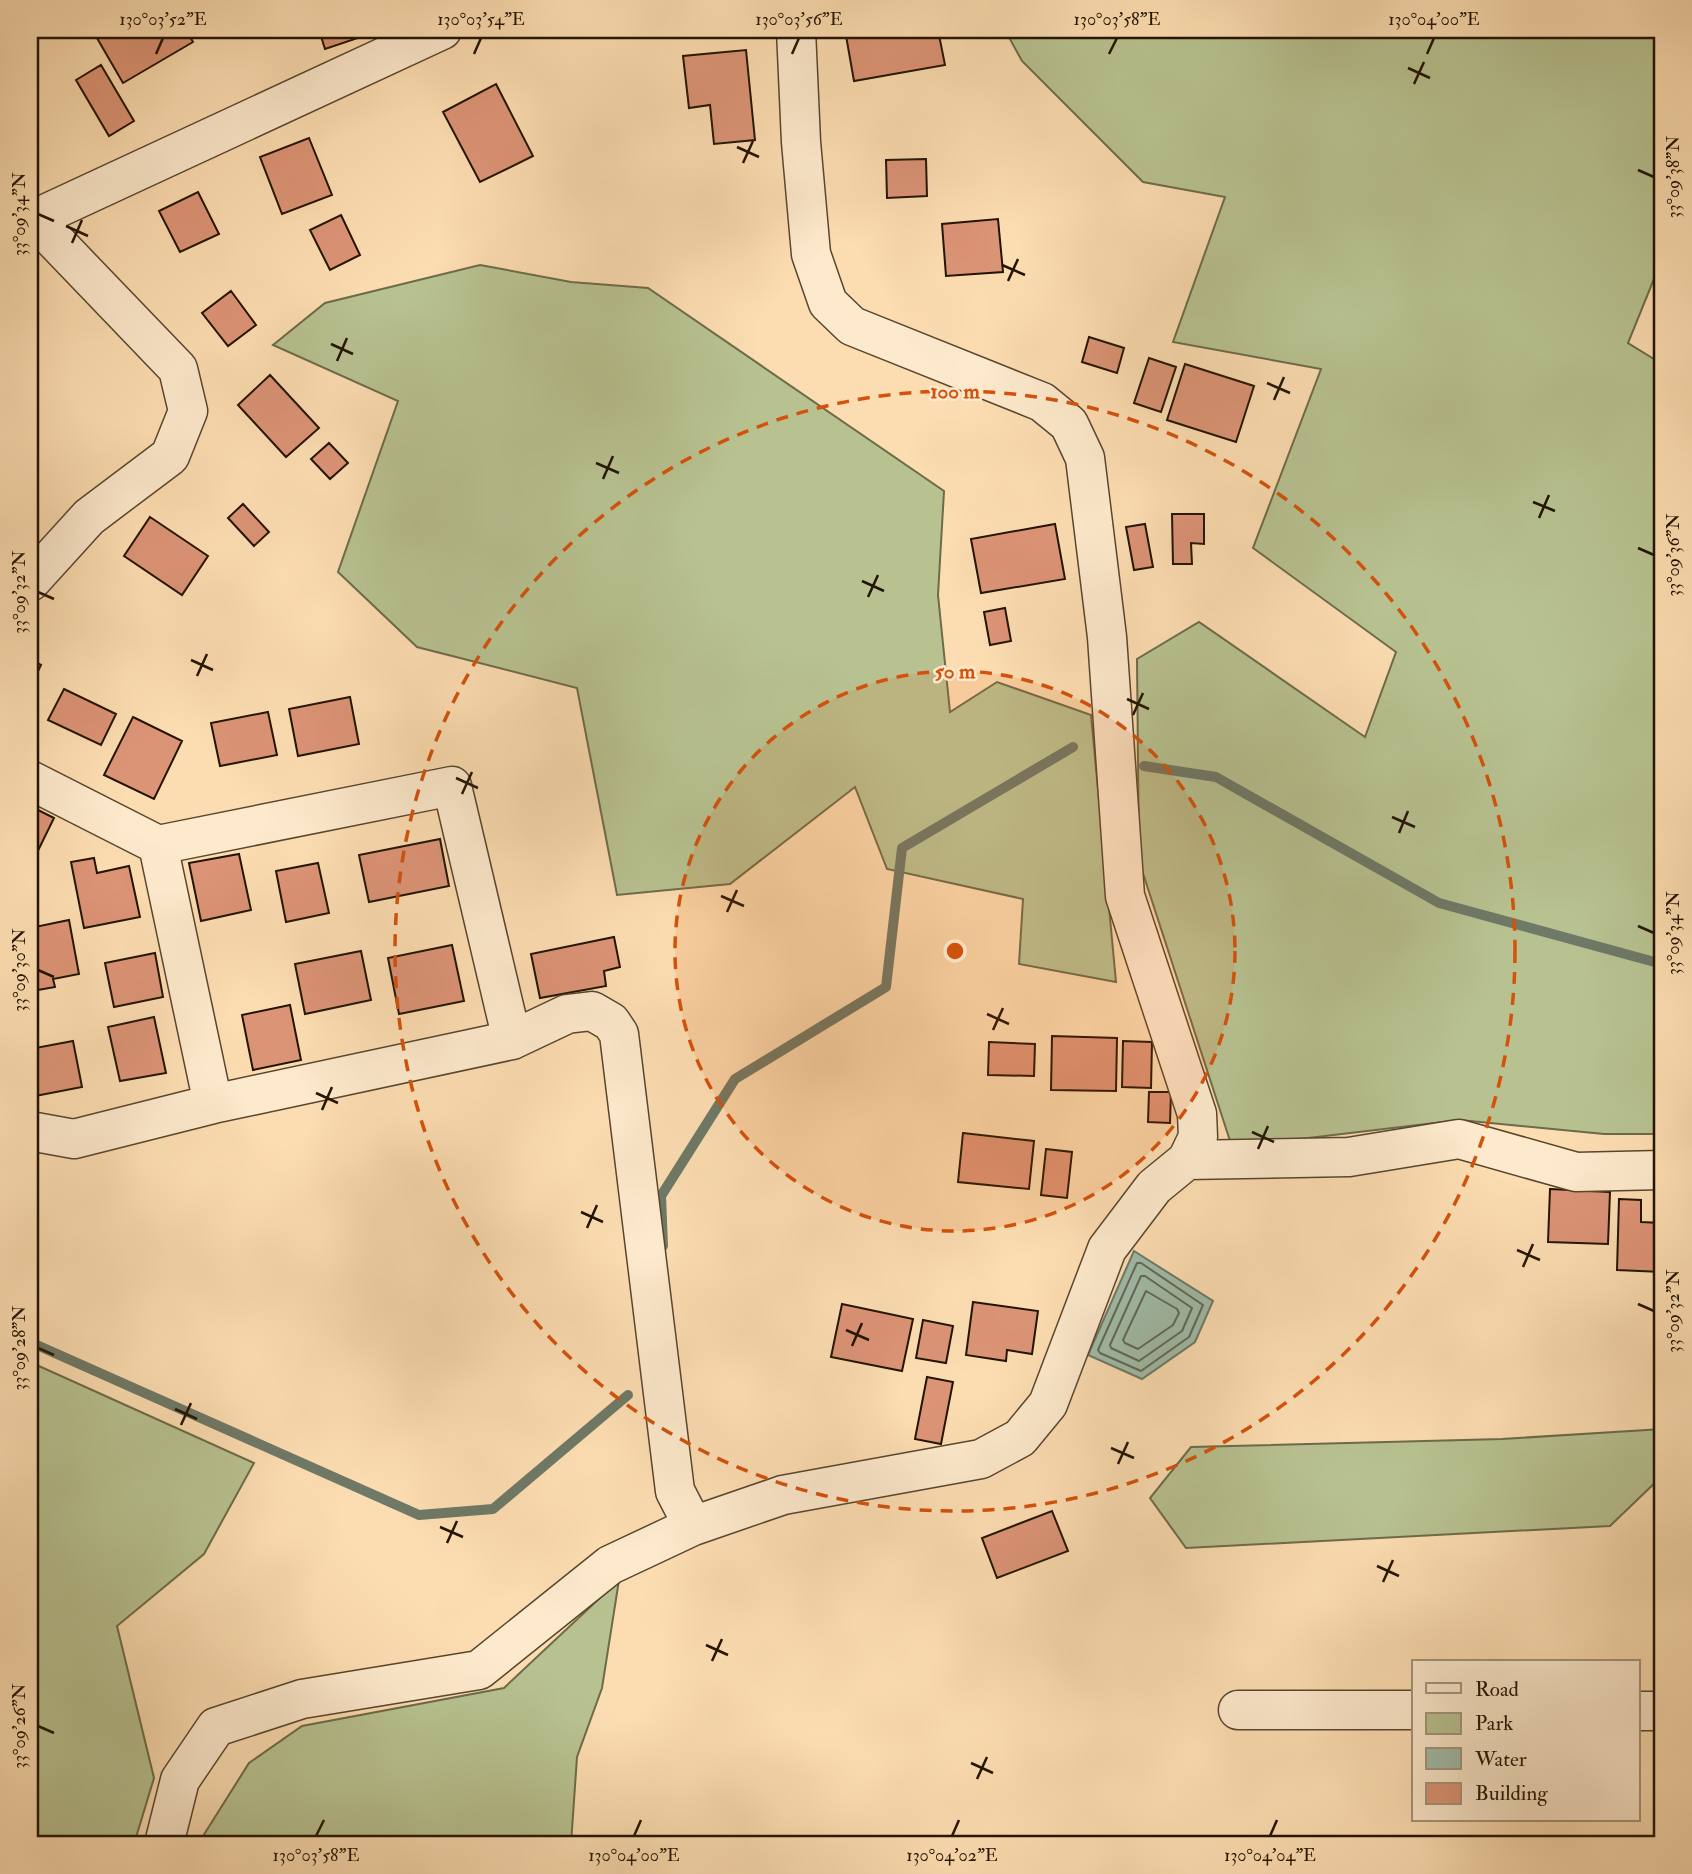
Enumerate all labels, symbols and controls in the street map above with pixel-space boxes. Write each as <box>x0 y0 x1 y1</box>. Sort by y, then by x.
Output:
text: 130°03'52"E <box>119 8 207 31</box>
text: 130°03'54"E <box>437 8 525 31</box>
text: 130°03'56"E <box>755 8 843 31</box>
text: 130°03'58"E <box>1074 8 1160 31</box>
text: 130°04'00"E <box>1388 8 1480 31</box>
text: 33°09'38"N <box>1662 136 1685 218</box>
text: 33°09'34"N <box>8 172 31 256</box>
text: 100 m <box>930 378 981 405</box>
text: 33°09'36"N <box>1662 513 1685 597</box>
text: 33°09'32"N <box>8 550 31 634</box>
text: 50 m <box>935 658 976 685</box>
text: 33°09'34"N <box>1662 891 1685 975</box>
text: 33°09'30"N <box>8 928 31 1012</box>
centre of rings <box>943 939 967 963</box>
text: 33°09'32"N <box>1662 1269 1685 1353</box>
text: 33°09'28"N <box>8 1306 31 1390</box>
legend <box>1412 1660 1640 1822</box>
text: Road <box>1475 1676 1520 1703</box>
text: 33°09'26"N <box>8 1683 31 1769</box>
text: Park <box>1475 1710 1513 1737</box>
text: Water <box>1474 1746 1527 1773</box>
text: Building <box>1475 1780 1548 1807</box>
text: 130°03'58"E <box>273 1844 359 1867</box>
text: 130°04'00"E <box>588 1844 680 1867</box>
text: 130°04'02"E <box>906 1844 998 1867</box>
text: 130°04'04"E <box>1224 1844 1316 1867</box>

